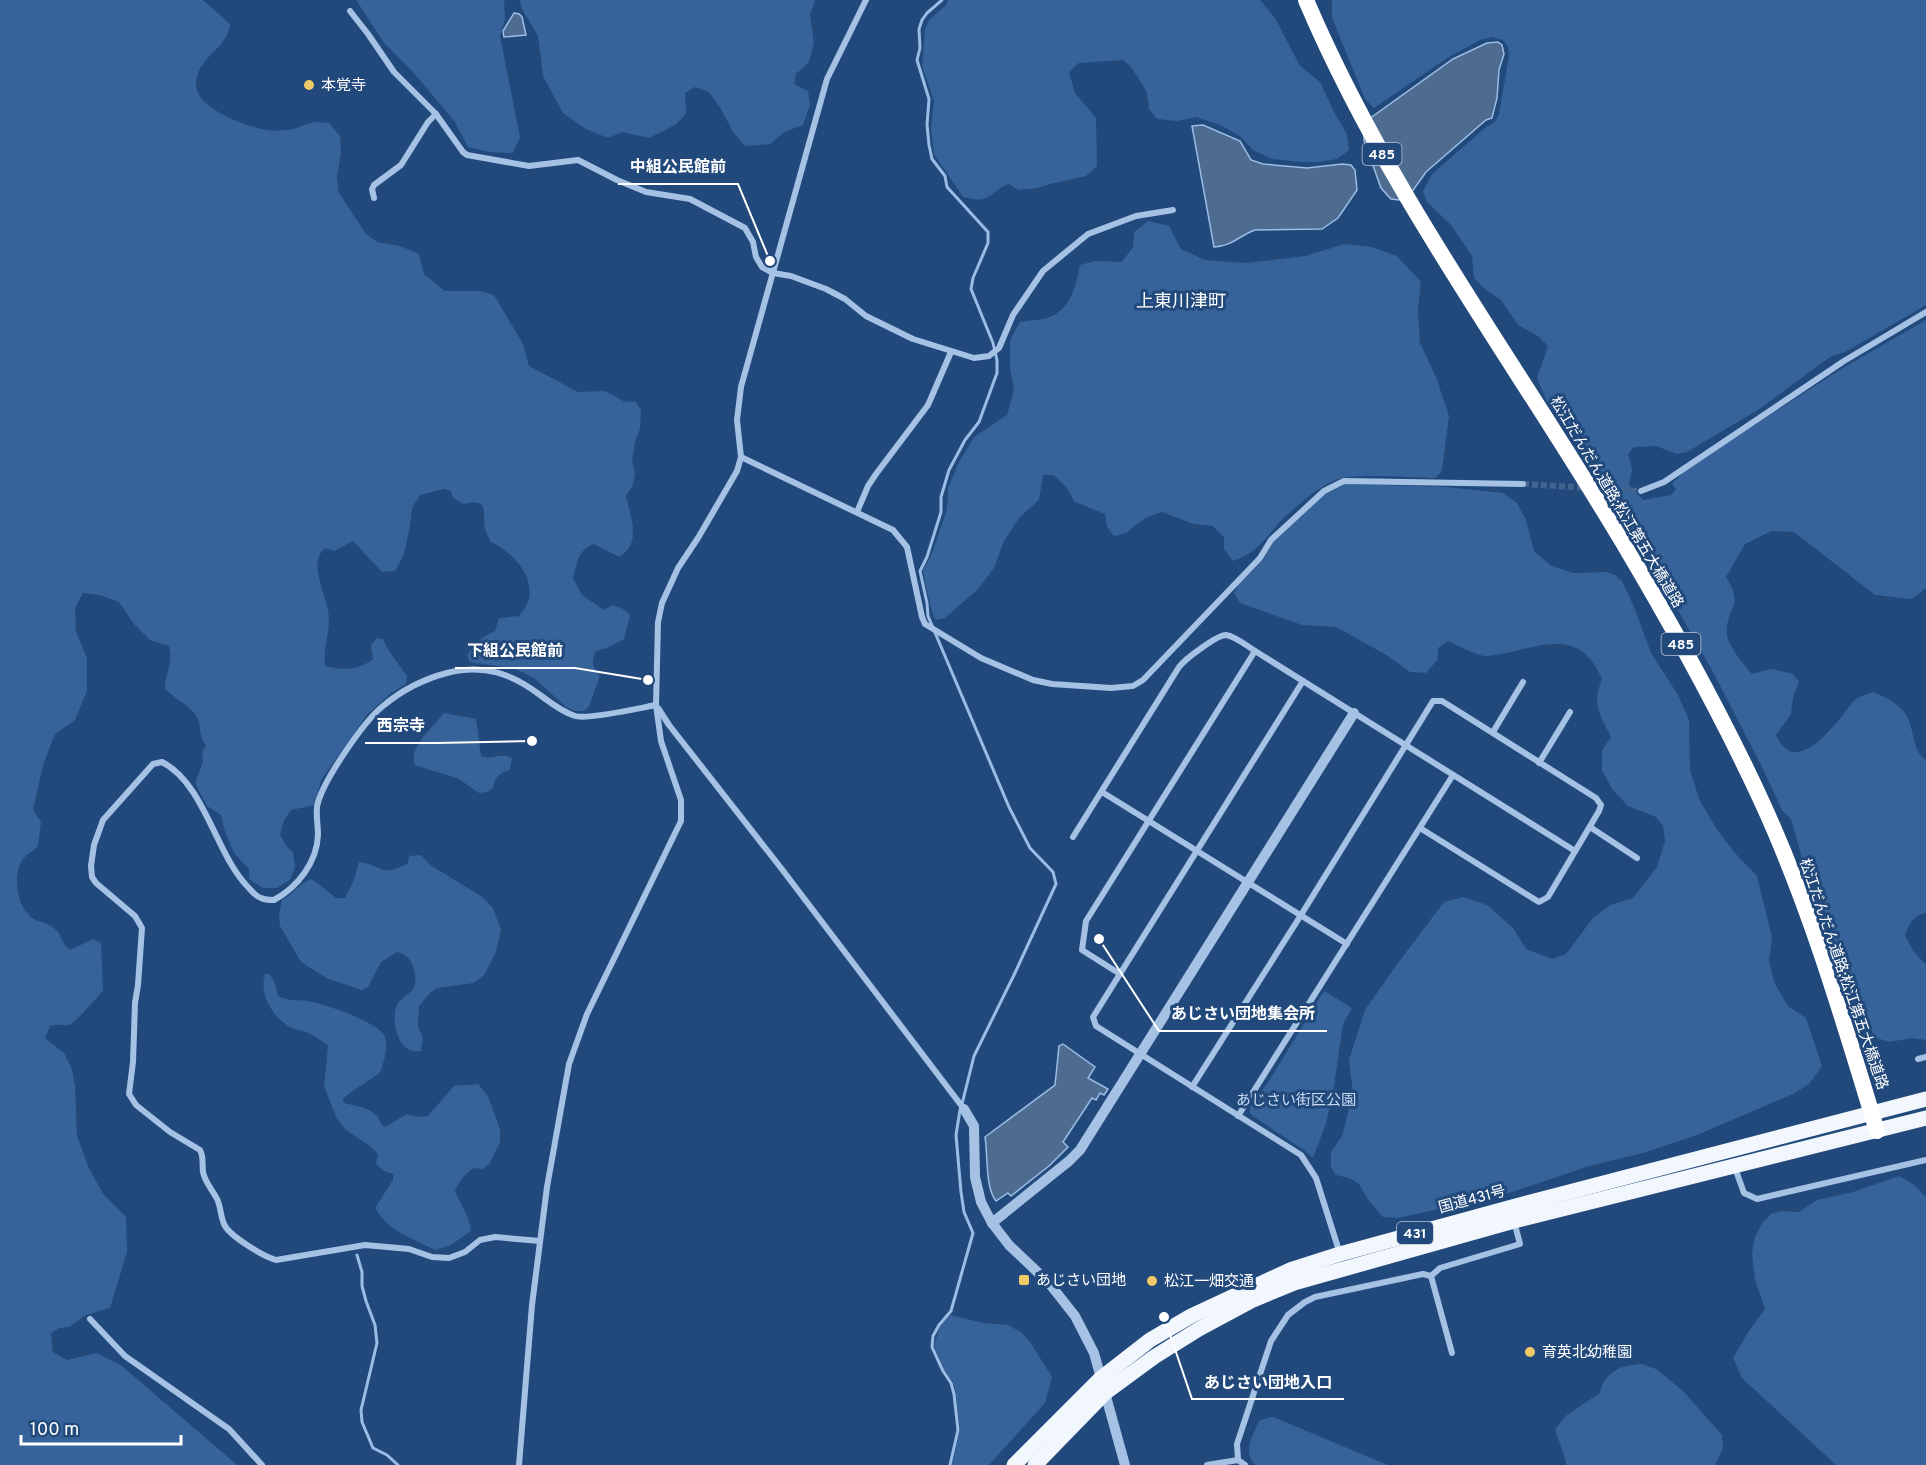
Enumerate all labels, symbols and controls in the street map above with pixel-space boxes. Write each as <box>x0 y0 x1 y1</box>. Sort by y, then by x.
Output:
place label: 本覚寺 <box>321 77 366 96</box>
marker: 本覚寺 <box>302 78 316 92</box>
road number: 485 <box>1362 143 1402 165</box>
callout: 中組公民館前 <box>618 150 738 184</box>
text: 中組公民館前 <box>630 158 726 178</box>
district label: 上東川津町 <box>1136 291 1226 314</box>
street label: 松江だんだん道路;松江第五大橋道路 <box>1545 394 1687 612</box>
road number: 485 <box>1662 633 1700 655</box>
callout: 下組公民館前 <box>455 634 575 668</box>
text: 下組公民館前 <box>467 642 563 662</box>
callout: 西宗寺 <box>365 709 437 743</box>
text: 西宗寺 <box>377 717 425 737</box>
street label: 松江だんだん道路;松江第五大橋道路 <box>1794 856 1891 1093</box>
callout: あじさい団地集会所 <box>1159 997 1327 1031</box>
text: あじさい団地集会所 <box>1171 1005 1315 1025</box>
park label: あじさい街区公園 <box>1236 1092 1356 1111</box>
street label: 国道431号 <box>1437 1182 1508 1219</box>
road number: 431 <box>1397 1222 1433 1244</box>
place label: あじさい団地 <box>1036 1272 1126 1291</box>
marker: あじさい団地 <box>1017 1273 1031 1287</box>
place label: 松江一畑交通 <box>1164 1273 1254 1292</box>
marker: 松江一畑交通 <box>1145 1274 1159 1288</box>
place label: 育英北幼稚園 <box>1542 1343 1632 1363</box>
marker: 育英北幼稚園 <box>1523 1345 1537 1359</box>
callout: あじさい団地入口 <box>1192 1365 1344 1399</box>
text: あじさい団地入口 <box>1204 1374 1332 1394</box>
scale bar <box>21 1408 182 1446</box>
text: 100 m <box>30 1419 79 1442</box>

